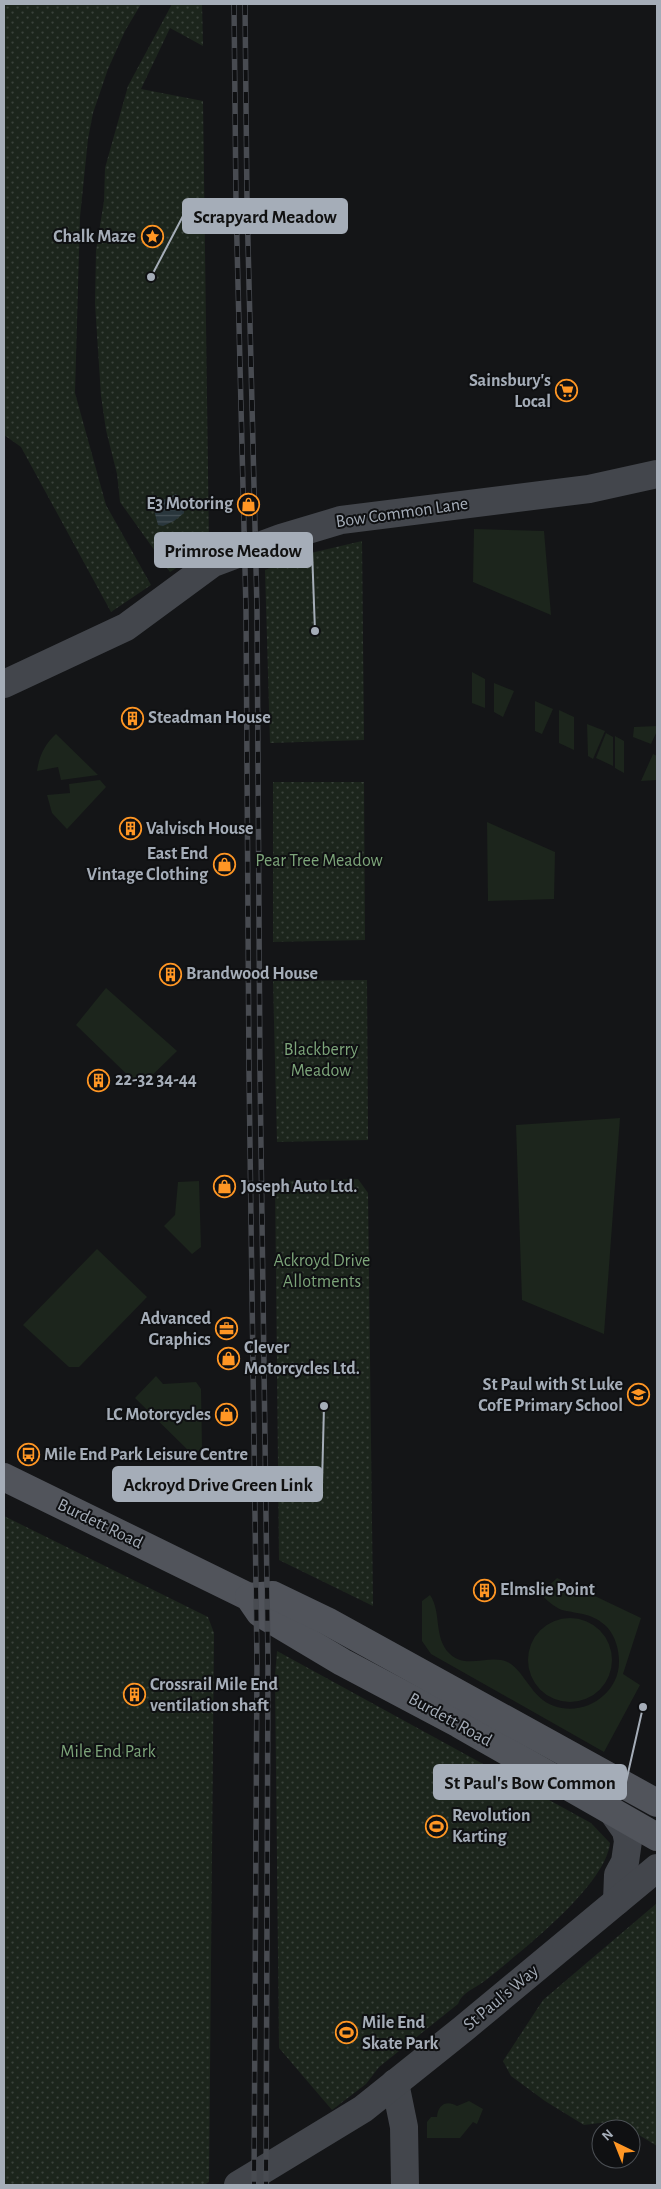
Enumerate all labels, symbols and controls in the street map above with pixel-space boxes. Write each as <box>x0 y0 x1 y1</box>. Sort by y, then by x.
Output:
callout: Scrapyard Meadow <box>183 199 347 233</box>
text: Scrapyard Meadow <box>193 208 338 227</box>
place icon: Chalk Maze <box>140 225 164 249</box>
place label: Chalk Maze <box>53 228 136 246</box>
place label: Sainsbury's Local <box>469 372 551 411</box>
supermarket icon: Sainsbury's Local <box>555 379 579 403</box>
shop icon: E3 Motoring <box>237 492 261 516</box>
place label: E3 Motoring <box>146 495 234 513</box>
street label: Bow Common Lane <box>335 495 469 531</box>
callout: Primrose Meadow <box>155 533 312 567</box>
text: Primrose Meadow <box>164 542 303 561</box>
building icon: Steadman House <box>120 706 144 730</box>
place label: Steadman House <box>148 709 271 727</box>
building icon: Valvisch House <box>118 817 142 841</box>
place label: Valvisch House <box>146 820 254 838</box>
place label: East End Vintage Clothing <box>86 845 209 884</box>
shop icon: East End Vintage Clothing <box>212 852 236 876</box>
park label: Pear Tree Meadow <box>255 852 383 870</box>
building icon: Brandwood House <box>158 962 182 986</box>
place label: Brandwood House <box>186 965 318 983</box>
park label: Blackberry Meadow <box>284 1041 359 1080</box>
building icon: 22-32 34-44 <box>87 1068 111 1092</box>
place label: 22-32 34-44 <box>115 1071 197 1089</box>
shop icon: Joseph Auto Ltd. <box>213 1175 237 1199</box>
place label: Joseph Auto Ltd. <box>241 1178 357 1196</box>
park label: Ackroyd Drive Allotments <box>274 1252 370 1291</box>
place label: Advanced Graphics <box>140 1310 212 1349</box>
office icon: Advanced Graphics <box>215 1317 239 1341</box>
place label: Clever Motorcycles Ltd. <box>244 1339 360 1378</box>
shop icon: Clever Motorcycles Ltd. <box>216 1346 240 1370</box>
place label: St Paul with St Luke CofE Primary School <box>478 1376 623 1415</box>
school or university icon: St Paul with St Luke CofE Primary School <box>627 1383 651 1407</box>
shop icon: LC Motorcycles <box>215 1403 239 1427</box>
place label: LC Motorcycles <box>106 1406 211 1424</box>
bus stop icon: Mile End Park Leisure Centre <box>16 1443 40 1467</box>
place label: Mile End Park Leisure Centre <box>44 1446 248 1464</box>
callout: Ackroyd Drive Green Link <box>113 1467 322 1501</box>
text: Ackroyd Drive Green Link <box>123 1476 313 1495</box>
street label: Burdett Road <box>55 1496 145 1552</box>
building icon: Elmslie Point <box>472 1578 496 1602</box>
place label: Elmslie Point <box>500 1581 595 1599</box>
place label: Crossrail Mile End ventilation shaft <box>150 1676 278 1715</box>
building icon: Crossrail Mile End ventilation shaft <box>122 1683 146 1707</box>
street label: Burdett Road <box>405 1690 495 1750</box>
park label: Mile End Park <box>60 1743 156 1761</box>
callout: St Paul's Bow Common <box>434 1765 626 1799</box>
text: St Paul's Bow Common <box>444 1774 616 1793</box>
place label: Revolution Karting <box>452 1807 530 1846</box>
sports icon: Revolution Karting <box>424 1814 448 1838</box>
street label: St Paul's Way <box>460 1961 542 2034</box>
place label: Mile End Skate Park <box>362 2014 438 2053</box>
sports icon: Mile End Skate Park <box>334 2021 358 2045</box>
north arrow <box>591 2119 641 2169</box>
text: N <box>599 2127 616 2144</box>

